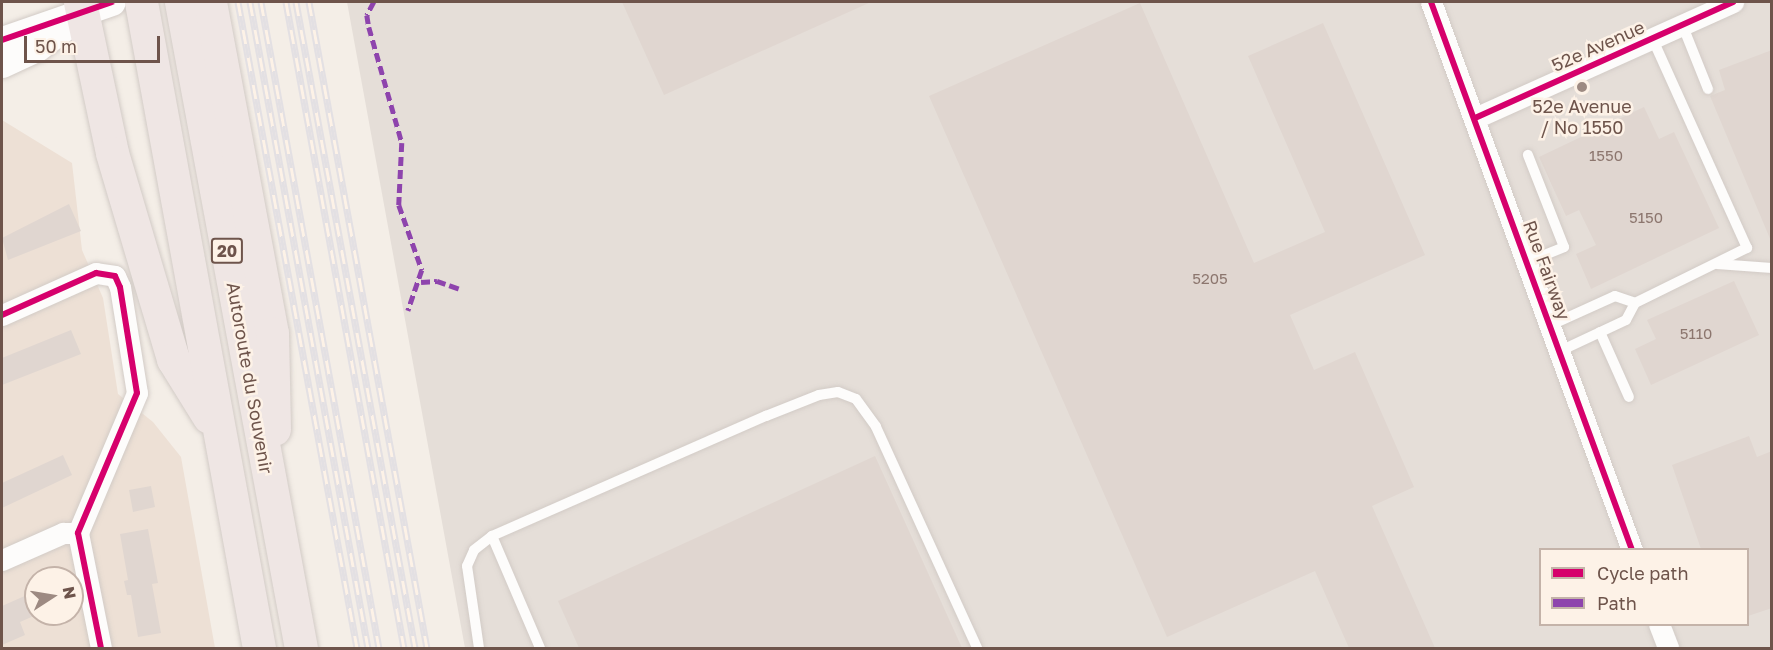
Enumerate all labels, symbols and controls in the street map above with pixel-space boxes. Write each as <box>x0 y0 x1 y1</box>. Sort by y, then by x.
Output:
street label: 52e Avenue <box>1548 16 1648 76</box>
scale bar <box>27 24 164 62</box>
text: 50 m <box>35 35 77 57</box>
marker: 52e Avenue / No 1550 <box>1575 80 1589 94</box>
place label: 52e Avenue / No 1550 <box>1532 96 1632 138</box>
house number: 1550 <box>1589 147 1623 165</box>
house number: 5150 <box>1629 209 1663 227</box>
street label: Rue Fairway <box>1519 217 1575 323</box>
road number: 20 <box>210 238 244 264</box>
house number: 5205 <box>1192 270 1228 288</box>
street label: Autoroute du Souvenir <box>223 281 277 475</box>
house number: 5110 <box>1680 325 1712 343</box>
legend <box>1539 548 1749 626</box>
text: Cycle path <box>1597 562 1689 584</box>
north arrow <box>24 566 84 626</box>
text: N <box>59 585 81 601</box>
text: Path <box>1597 592 1637 614</box>

